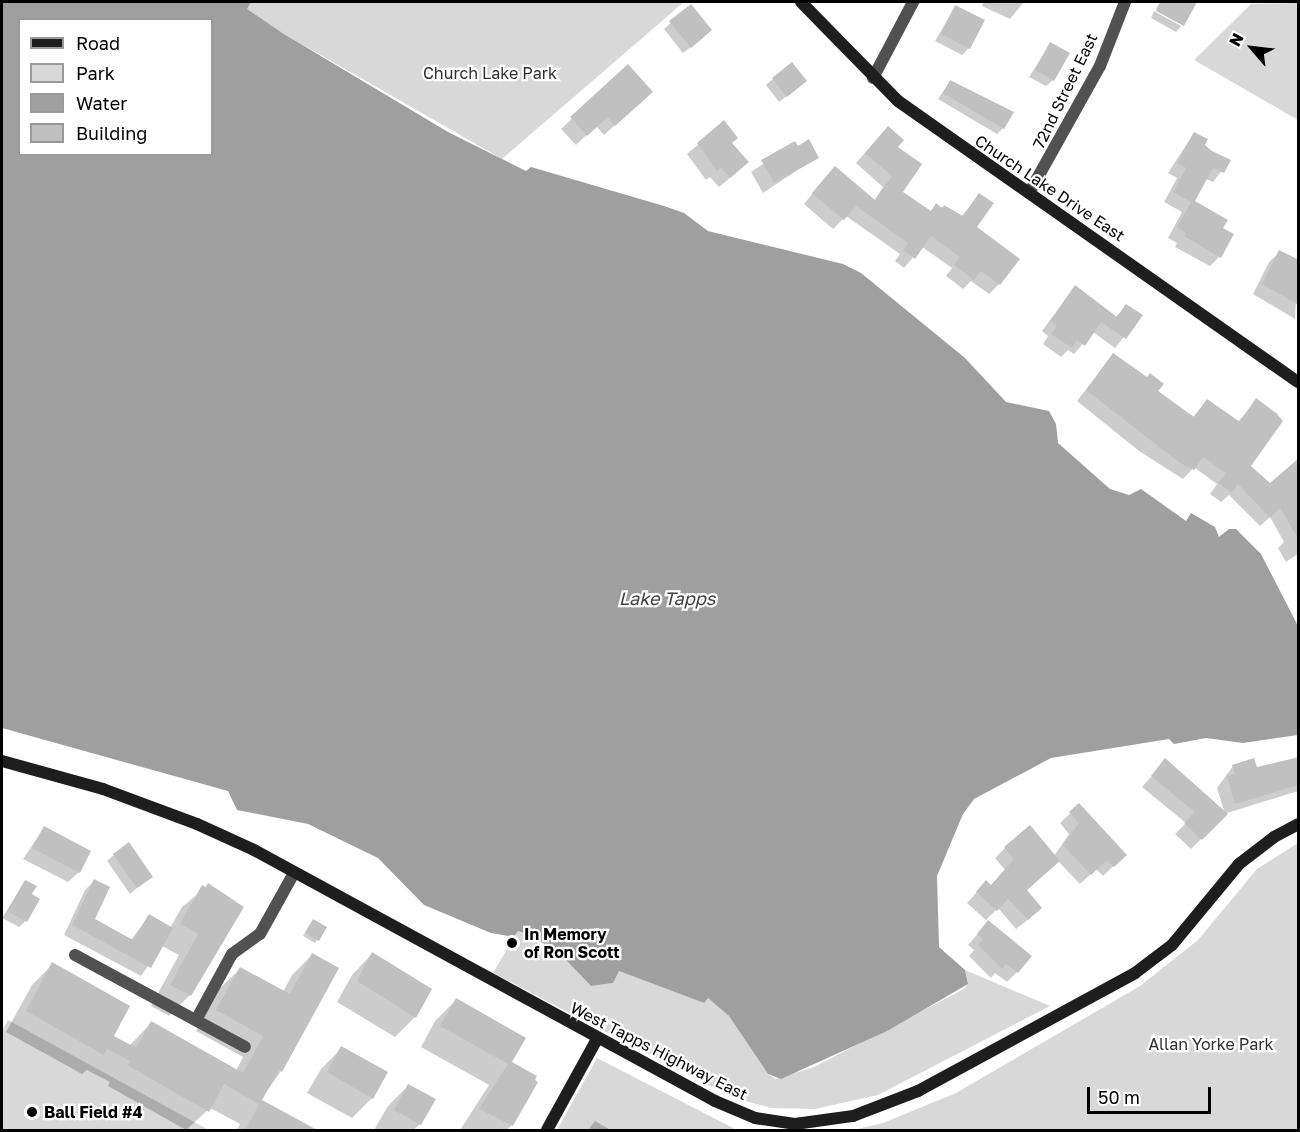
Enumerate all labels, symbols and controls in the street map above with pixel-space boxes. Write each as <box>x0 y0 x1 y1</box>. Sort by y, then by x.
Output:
legend <box>18 18 213 156</box>
north arrow <box>1222 18 1282 78</box>
text: N <box>1224 29 1248 50</box>
street label: 72nd Street East <box>1029 30 1101 152</box>
text: Road <box>76 32 120 54</box>
text: Park <box>76 62 115 84</box>
park label: Church Lake Park <box>423 63 557 83</box>
text: Water <box>76 92 127 114</box>
text: Building <box>76 122 147 144</box>
street label: Church Lake Drive East <box>971 131 1129 245</box>
water label: Lake Tapps <box>619 587 715 609</box>
place label: In Memory of Ron Scott <box>524 924 620 962</box>
marker: In Memory of Ron Scott <box>505 936 519 950</box>
street label: West Tapps Highway East <box>567 998 751 1104</box>
park label: Allan Yorke Park <box>1149 1034 1273 1054</box>
scale bar <box>1090 1075 1214 1113</box>
text: 50 m <box>1098 1086 1140 1108</box>
place label: Ball Field #4 <box>44 1102 143 1122</box>
marker: Ball Field #4 <box>25 1105 39 1119</box>

